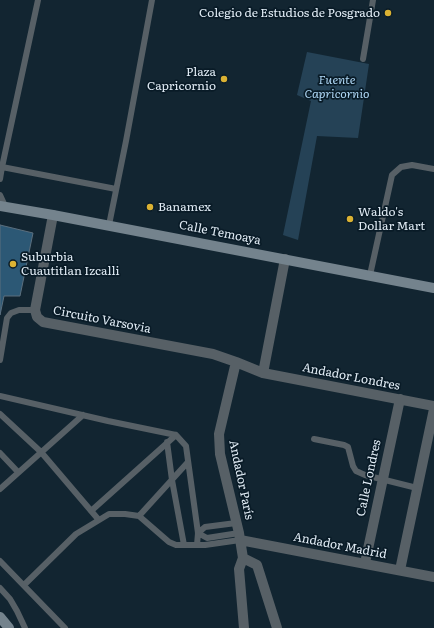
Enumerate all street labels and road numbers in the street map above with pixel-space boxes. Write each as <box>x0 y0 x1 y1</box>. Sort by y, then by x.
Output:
street label: Calle Temoaya <box>178 218 262 248</box>
street label: Circuito Varsovia <box>52 303 152 337</box>
street label: Andador Londres <box>301 360 401 394</box>
street label: Calle Londres <box>354 438 384 518</box>
street label: Andador París <box>226 439 256 521</box>
street label: Andador Madrid <box>292 530 388 562</box>

